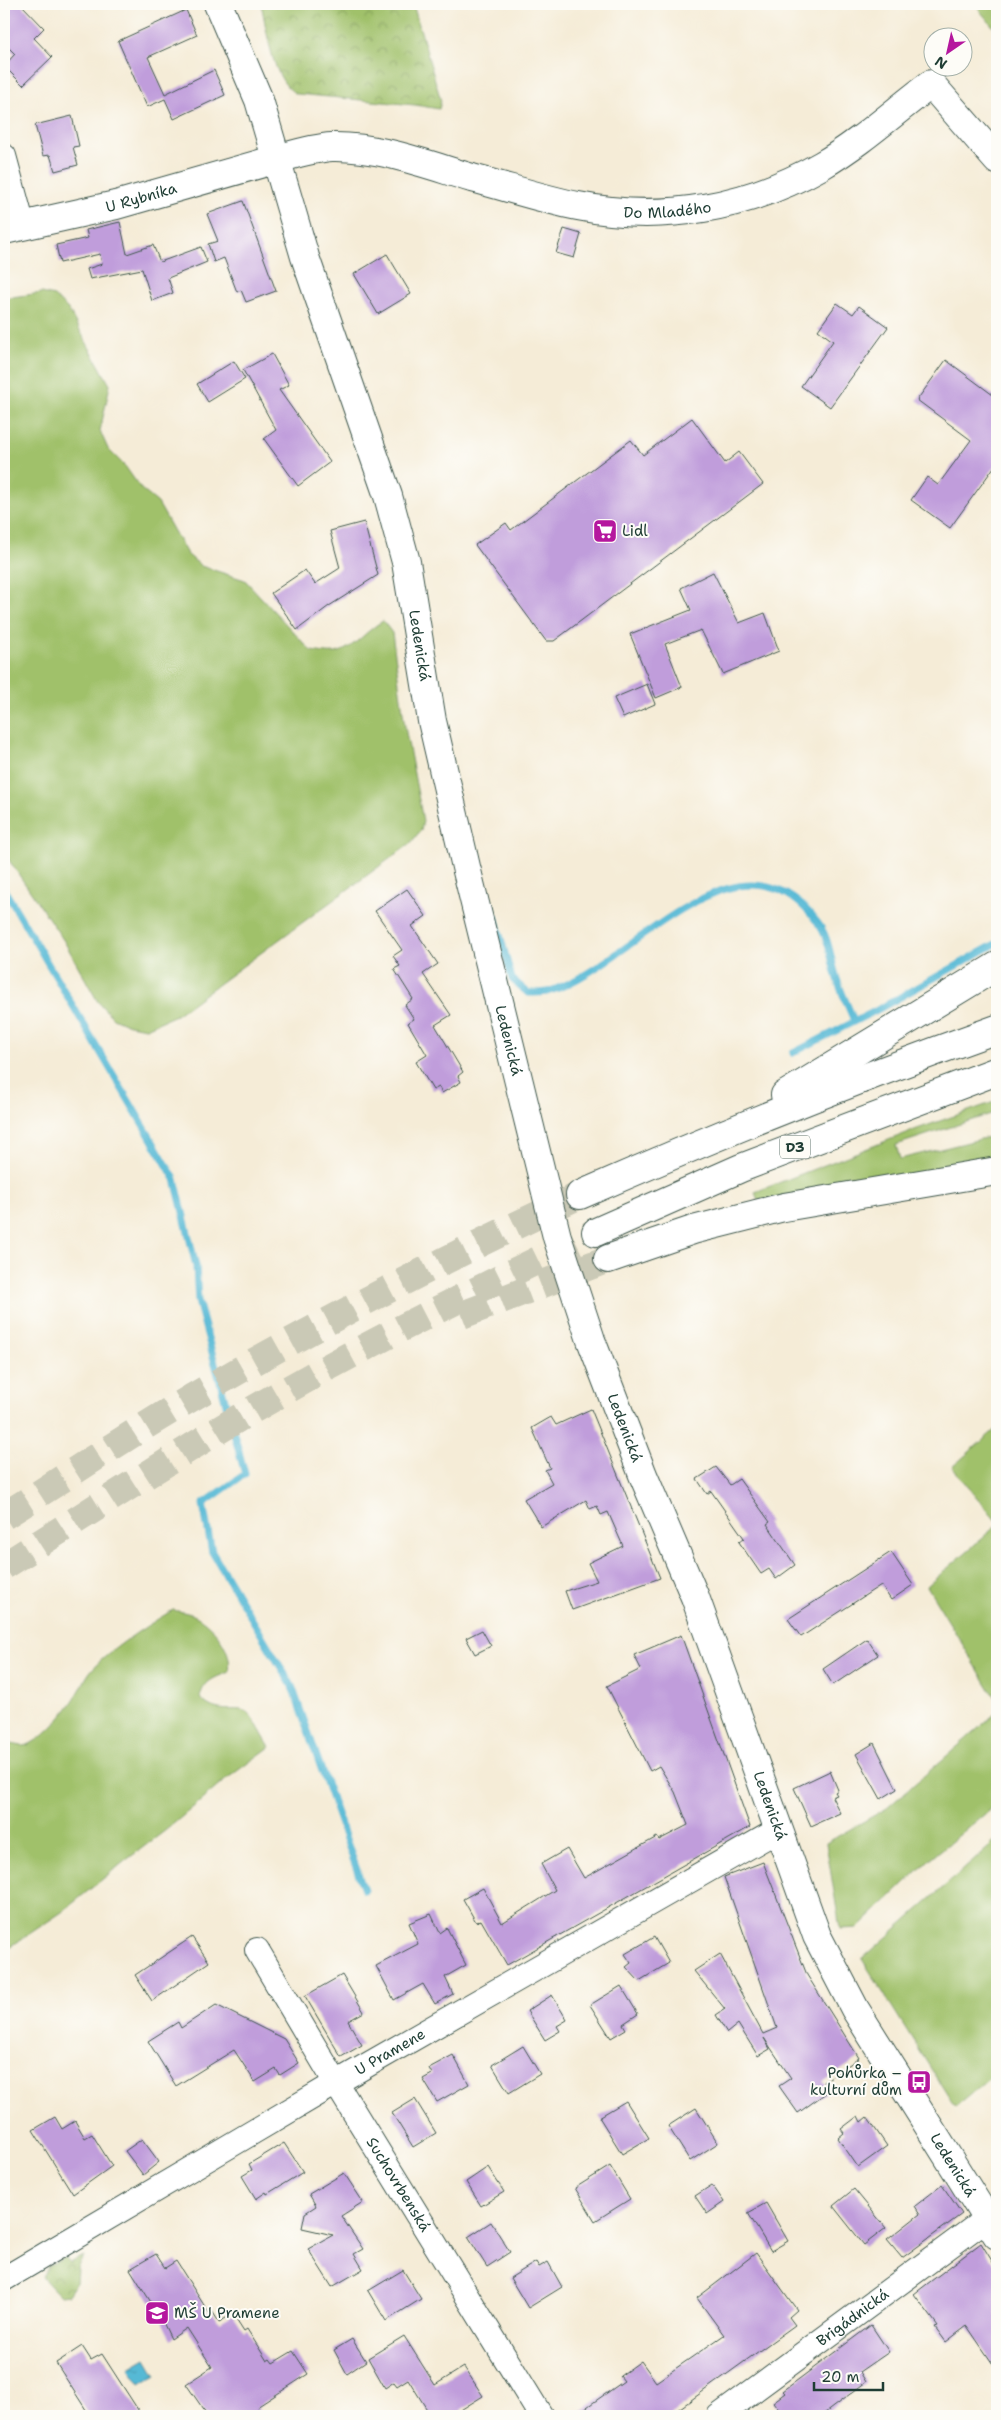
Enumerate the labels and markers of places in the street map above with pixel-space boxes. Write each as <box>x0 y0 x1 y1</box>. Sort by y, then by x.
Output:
supermarket icon: Lidl <box>592 518 618 544</box>
place label: Lidl <box>622 521 648 541</box>
place label: Pohůrka – kulturní dům <box>810 2063 902 2100</box>
bus stop icon: Pohůrka – kulturní dům <box>906 2069 932 2095</box>
school or university icon: MŠ U Pramene <box>144 2300 170 2326</box>
place label: MŠ U Pramene <box>174 2302 280 2323</box>

